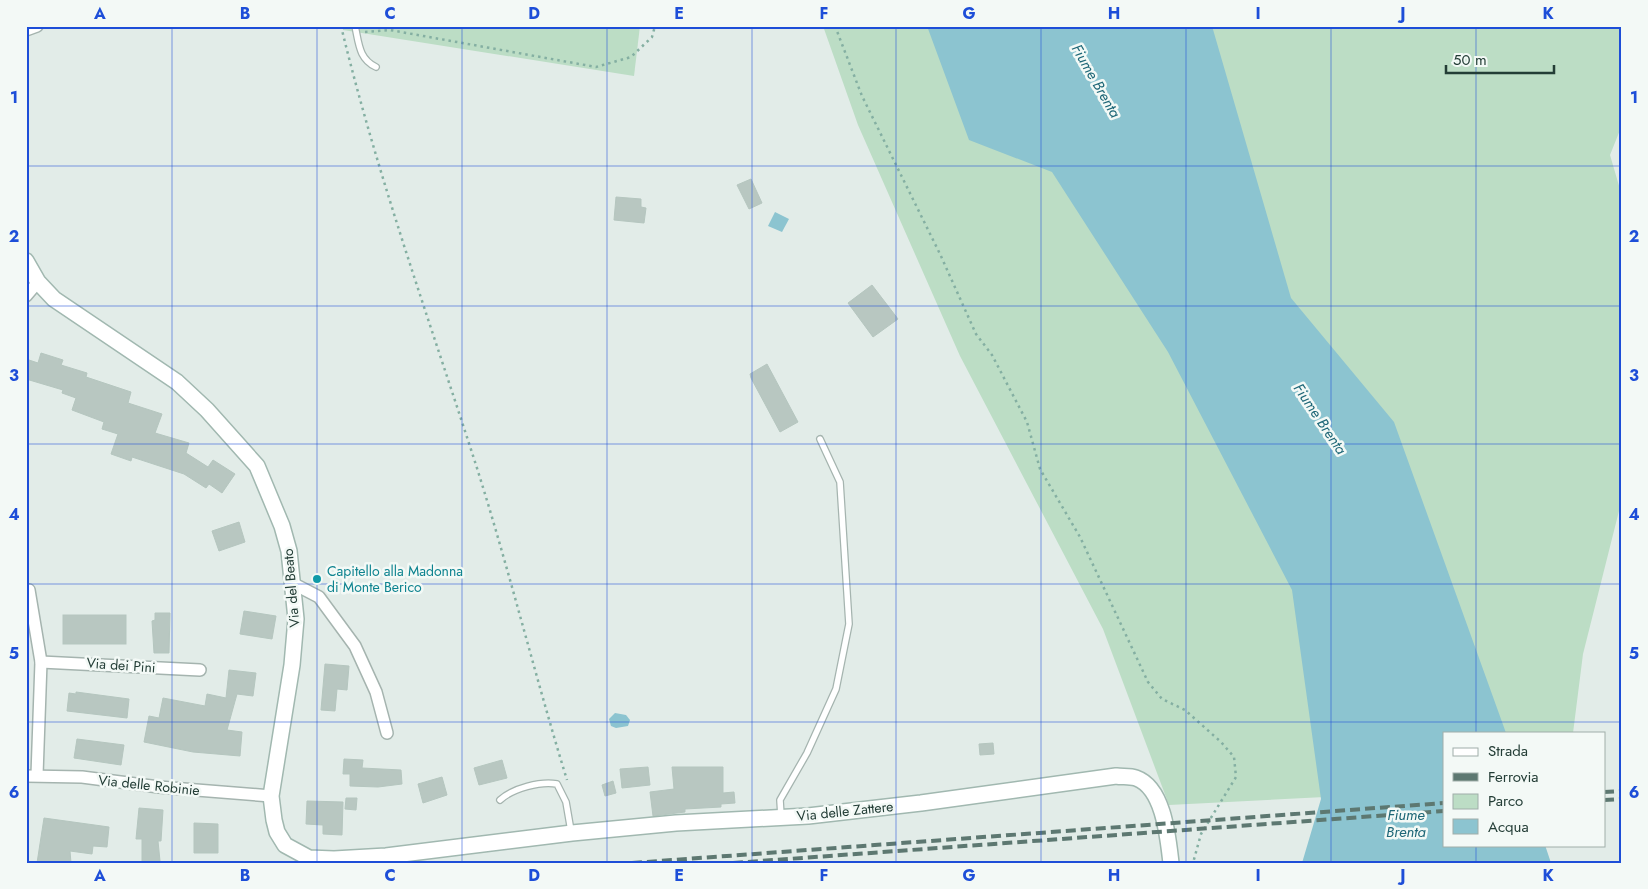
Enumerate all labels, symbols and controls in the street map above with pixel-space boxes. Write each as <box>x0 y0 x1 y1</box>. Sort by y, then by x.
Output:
text: A <box>93 2 106 25</box>
text: B <box>240 2 250 25</box>
text: C <box>384 2 396 25</box>
text: D <box>528 2 540 25</box>
text: E <box>674 2 684 25</box>
text: F <box>820 2 828 25</box>
text: G <box>962 2 976 25</box>
text: H <box>1108 2 1120 25</box>
text: I <box>1255 2 1261 25</box>
text: J <box>1397 2 1406 25</box>
text: K <box>1542 2 1554 25</box>
water label: Fiume Brenta <box>1066 40 1126 123</box>
scale bar <box>1446 42 1553 74</box>
text: 50 m <box>1453 49 1487 71</box>
text: 1 <box>10 86 18 109</box>
text: 1 <box>1630 86 1638 109</box>
text: 2 <box>9 225 19 248</box>
text: 2 <box>1629 225 1639 248</box>
text: 3 <box>9 364 19 387</box>
text: 3 <box>1629 364 1639 387</box>
water label: Fiume Brenta <box>1288 379 1352 460</box>
text: 4 <box>8 503 20 526</box>
text: 4 <box>1628 503 1640 526</box>
street label: Via del Beato <box>278 547 304 628</box>
place label: Capitello alla Madonna di Monte Berico <box>327 561 463 597</box>
marker: Capitello alla Madonna di Monte Berico <box>311 573 323 585</box>
text: 5 <box>9 642 19 665</box>
text: 5 <box>1629 642 1639 665</box>
street label: Via dei Pini <box>86 653 156 677</box>
legend <box>1443 732 1606 846</box>
text: Strada <box>1488 740 1528 762</box>
text: Ferrovia <box>1488 766 1539 788</box>
street label: Via delle Robinie <box>97 770 201 800</box>
text: 6 <box>9 781 19 804</box>
text: 6 <box>1629 781 1639 804</box>
text: Parco <box>1488 790 1523 812</box>
street label: Via delle Zattere <box>796 796 894 826</box>
water label: Fiume Brenta <box>1386 804 1427 843</box>
text: Acqua <box>1488 816 1529 838</box>
text: A <box>93 864 106 887</box>
text: B <box>240 864 250 887</box>
text: C <box>384 864 396 887</box>
text: D <box>528 864 540 887</box>
text: E <box>674 864 684 887</box>
text: F <box>820 864 828 887</box>
text: G <box>962 864 976 887</box>
text: H <box>1108 864 1120 887</box>
text: I <box>1255 864 1261 887</box>
text: J <box>1397 864 1406 887</box>
text: K <box>1542 864 1554 887</box>

